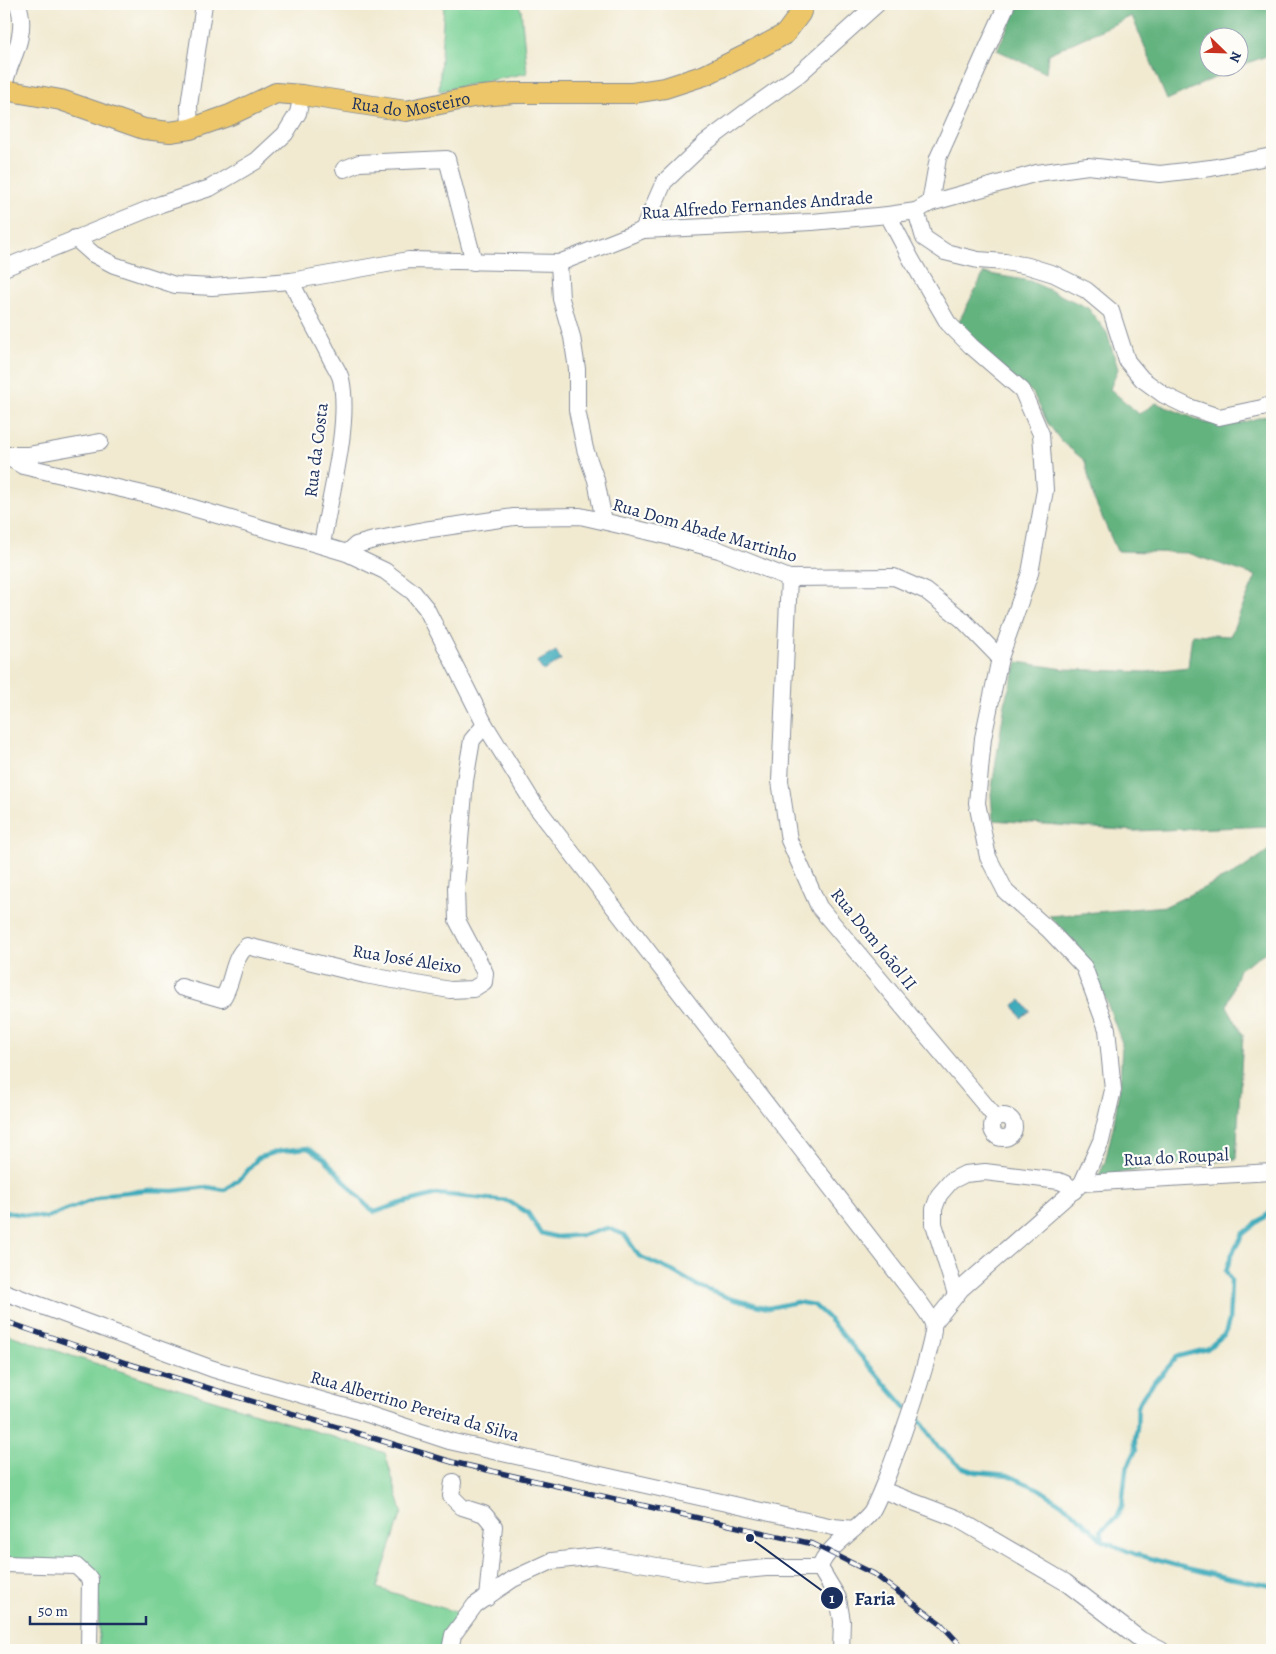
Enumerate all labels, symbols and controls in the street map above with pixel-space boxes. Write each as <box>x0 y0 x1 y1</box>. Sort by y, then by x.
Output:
north arrow <box>1198 28 1248 78</box>
text: N <box>1225 48 1246 65</box>
street label: Rua do Mosteiro <box>350 86 472 123</box>
street label: Rua Alfredo Fernandes Andrade <box>640 185 874 225</box>
street label: Rua da Costa <box>298 401 334 499</box>
street label: Rua Dom Abade Martinho <box>610 492 800 568</box>
street label: Rua Dom Joãol II <box>825 883 923 995</box>
street label: Rua José Aleixo <box>351 939 463 979</box>
street label: Rua do Roupal <box>1123 1142 1230 1172</box>
street label: Rua Albertino Pereira da Silva <box>308 1365 523 1448</box>
callout: Faria <box>819 1581 905 1615</box>
text: Faria <box>854 1586 896 1612</box>
text: 1 <box>829 1588 835 1608</box>
scale bar <box>30 1594 146 1626</box>
text: 50 m <box>38 1601 68 1621</box>

